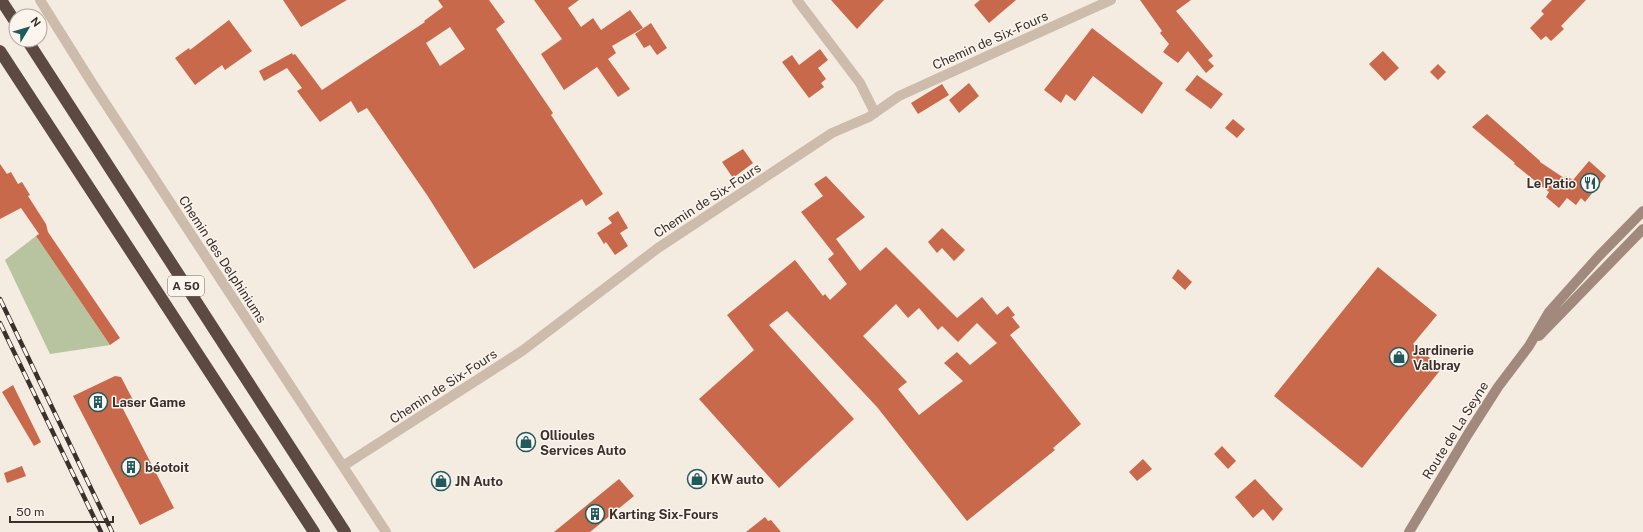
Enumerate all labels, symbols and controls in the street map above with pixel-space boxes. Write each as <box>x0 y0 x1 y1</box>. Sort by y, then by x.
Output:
north arrow <box>8 8 48 48</box>
street label: Chemin de Six-Fours <box>930 8 1050 73</box>
text: N <box>29 15 43 29</box>
street label: Chemin de Six-Fours <box>651 160 764 241</box>
restaurant icon: Le Patio <box>1579 172 1601 194</box>
place label: Le Patio <box>1526 176 1576 191</box>
street label: Chemin des Delphiniums <box>176 193 269 326</box>
road number: A 50 <box>168 276 204 296</box>
place label: Jardinerie Valbray <box>1413 343 1474 373</box>
street label: Chemin de Six-Fours <box>387 346 500 427</box>
shop icon: Jardinerie Valbray <box>1388 346 1410 368</box>
street label: Route de La Seyne <box>1419 379 1492 482</box>
building icon: Laser Game <box>87 391 109 413</box>
place label: Laser Game <box>112 395 186 410</box>
place label: Ollioules Services Auto <box>540 428 626 458</box>
shop icon: Ollioules Services Auto <box>515 431 537 453</box>
building icon: béotoit <box>120 456 142 478</box>
place label: béotoit <box>145 460 189 475</box>
shop icon: KW auto <box>686 468 708 490</box>
shop icon: JN Auto <box>430 470 452 492</box>
place label: KW auto <box>711 472 764 487</box>
place label: JN Auto <box>455 474 503 489</box>
scale bar <box>10 498 113 524</box>
building icon: Karting Six-Fours <box>584 503 606 525</box>
text: 50 m <box>16 505 44 519</box>
place label: Karting Six-Fours <box>609 507 719 522</box>

